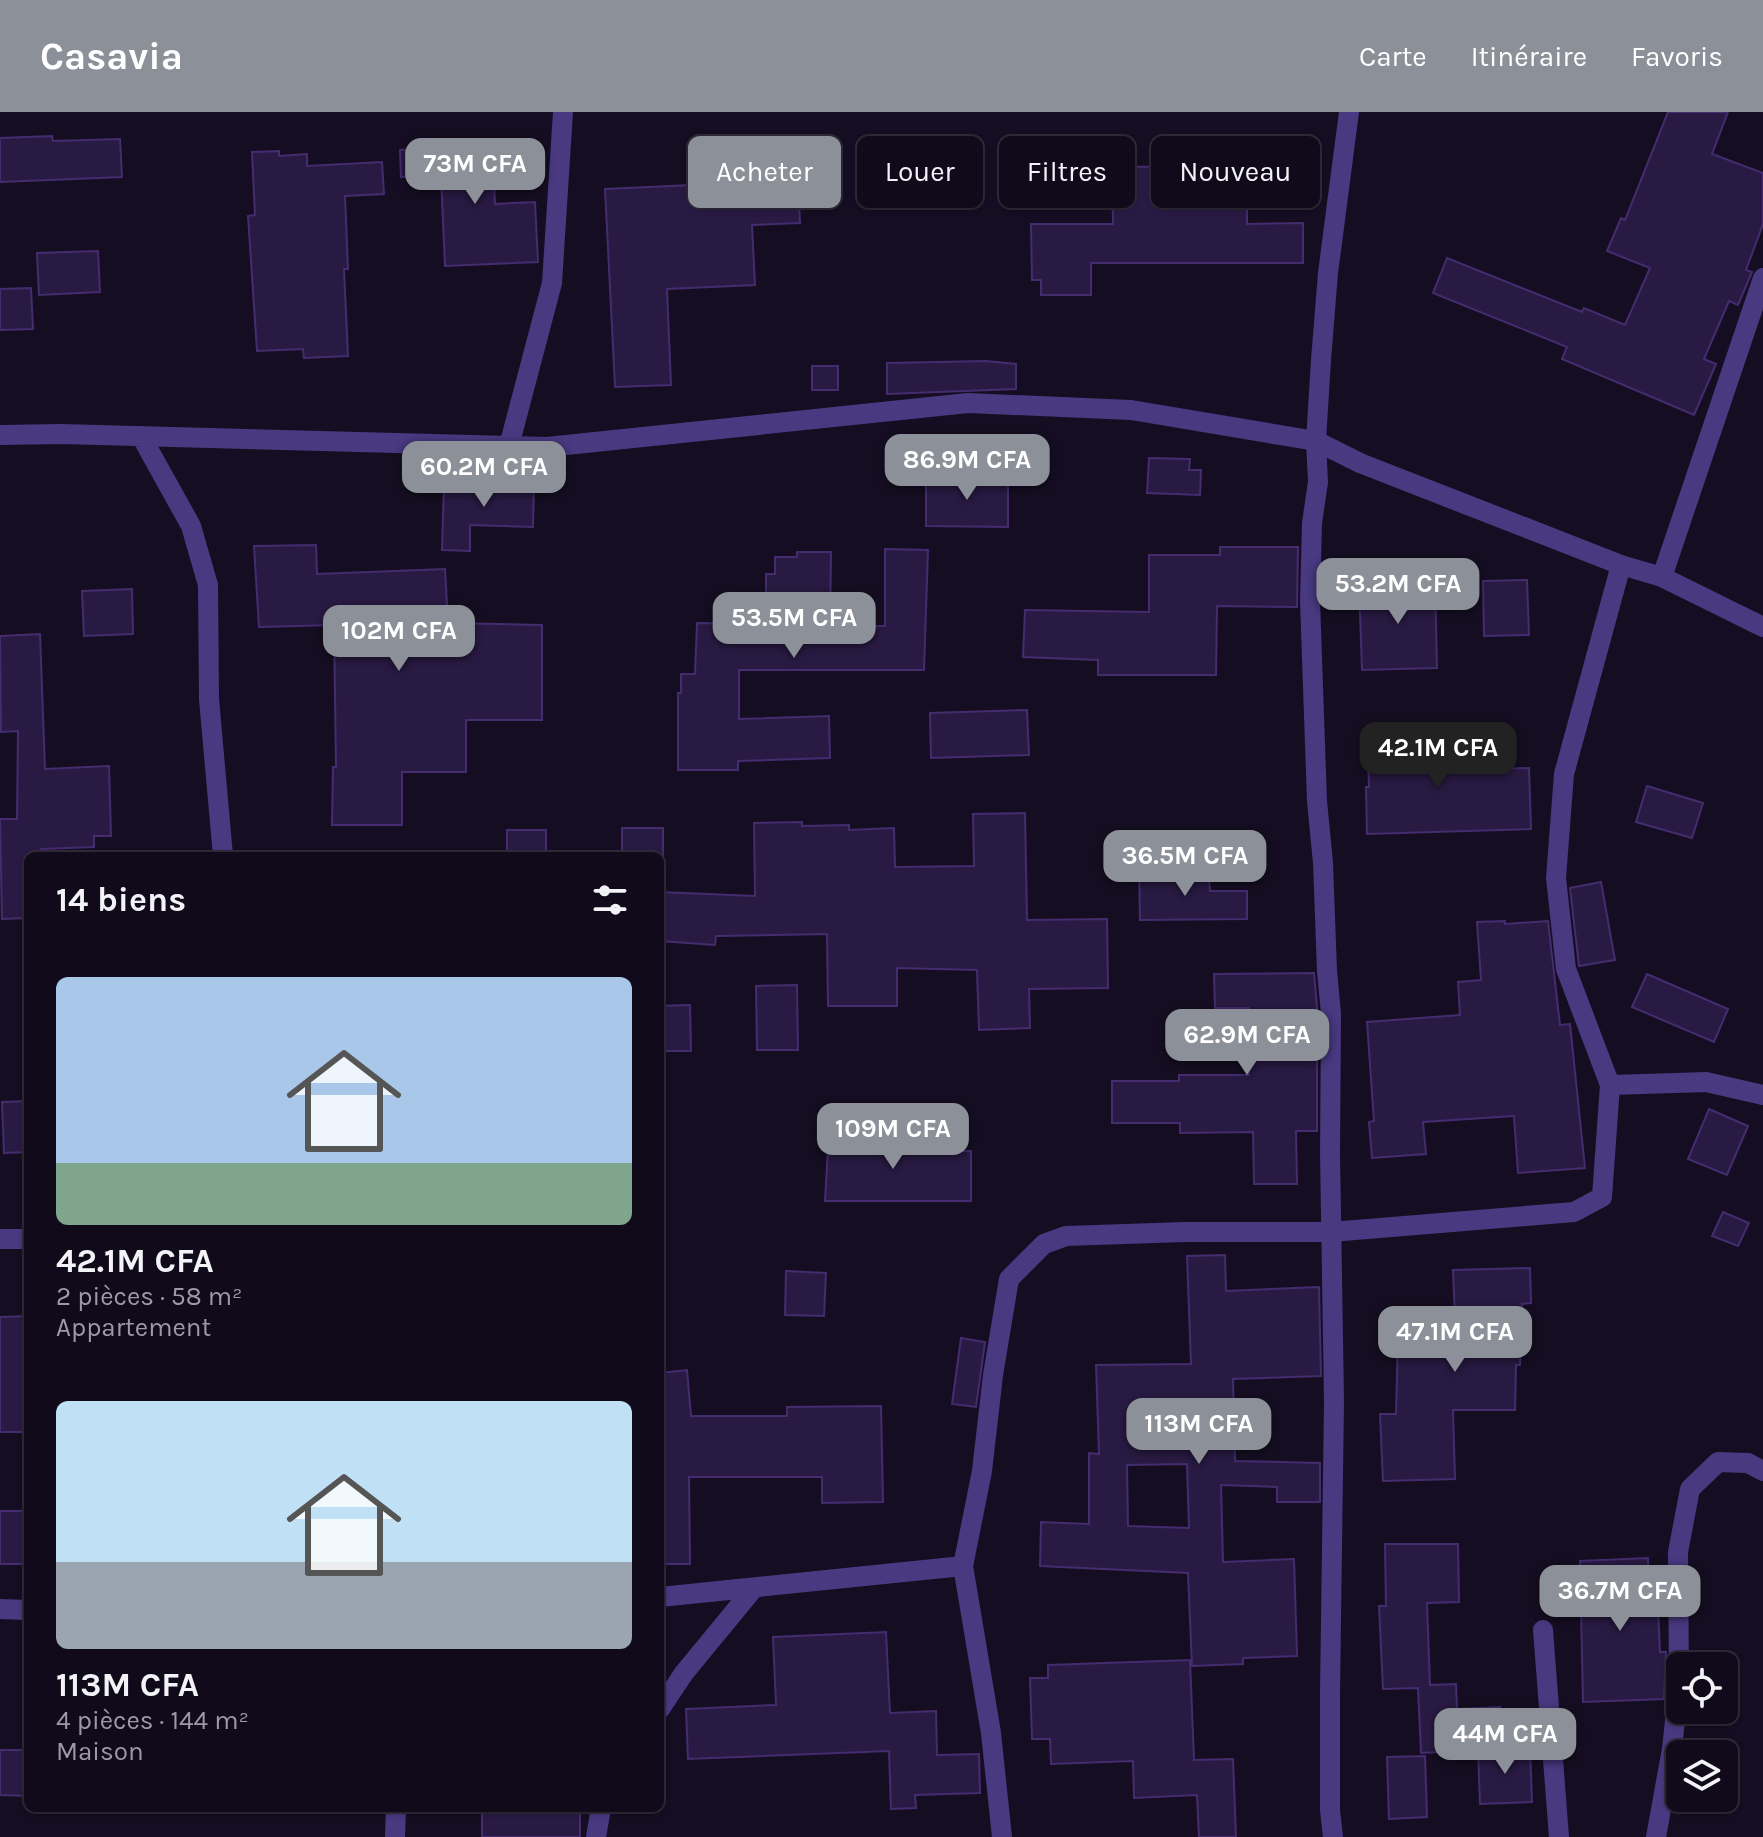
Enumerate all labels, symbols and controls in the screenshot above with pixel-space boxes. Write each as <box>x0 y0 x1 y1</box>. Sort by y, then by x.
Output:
text: Casavia <box>40 34 183 79</box>
text: Carte <box>1359 40 1427 73</box>
text: Itinéraire <box>1471 40 1587 73</box>
text: Favoris <box>1631 40 1723 73</box>
chip: Acheter <box>688 136 841 208</box>
chip: Louer <box>857 136 983 208</box>
chip: Filtres <box>999 136 1135 208</box>
chip: Nouveau <box>1151 136 1320 208</box>
pin: 73M CFA <box>401 138 549 206</box>
text: 73M CFA <box>423 148 527 179</box>
pin: 86.9M CFA <box>875 434 1059 502</box>
pin: 60.2M CFA <box>392 441 576 509</box>
text: 86.9M CFA <box>903 444 1031 475</box>
text: 60.2M CFA <box>420 451 548 482</box>
pin: 53.2M CFA <box>1306 558 1490 626</box>
text: 53.2M CFA <box>1334 568 1462 599</box>
pin: 53.5M CFA <box>702 592 886 660</box>
text: 53.5M CFA <box>731 602 857 633</box>
pin: 102M CFA <box>316 605 482 673</box>
text: 102M CFA <box>341 615 457 646</box>
pin: 42.1M CFA <box>1346 722 1530 790</box>
text: 42.1M CFA <box>1378 732 1498 763</box>
pin: 36.5M CFA <box>1093 830 1277 898</box>
text: 36.5M CFA <box>1121 840 1249 871</box>
icon: filters <box>588 878 632 922</box>
text: 14 biens <box>56 880 186 920</box>
pin: 62.9M CFA <box>1155 1009 1339 1077</box>
text: 62.9M CFA <box>1183 1019 1311 1050</box>
icon: home <box>272 1029 416 1173</box>
pin: 109M CFA <box>810 1103 976 1171</box>
text: 109M CFA <box>835 1113 951 1144</box>
text: 42.1M CFA <box>56 1241 214 1281</box>
text: 2 pièces · 58 m² <box>56 1281 243 1312</box>
pin: 47.1M CFA <box>1363 1306 1547 1374</box>
text: Appartement <box>56 1312 211 1343</box>
text: 47.1M CFA <box>1396 1316 1514 1347</box>
pin: 113M CFA <box>1116 1398 1282 1466</box>
text: 113M CFA <box>1144 1408 1254 1439</box>
icon: home <box>272 1453 416 1597</box>
pin: 36.7M CFA <box>1528 1565 1712 1633</box>
text: 36.7M CFA <box>1557 1575 1683 1606</box>
map controls <box>1666 1652 1738 1812</box>
button: locate <box>1666 1652 1738 1724</box>
text: 113M CFA <box>56 1665 199 1705</box>
text: 4 pièces · 144 m² <box>56 1705 249 1736</box>
pin: 44M CFA <box>1431 1708 1579 1776</box>
text: 44M CFA <box>1452 1718 1558 1749</box>
text: Maison <box>56 1736 144 1767</box>
button: layers <box>1666 1740 1738 1812</box>

